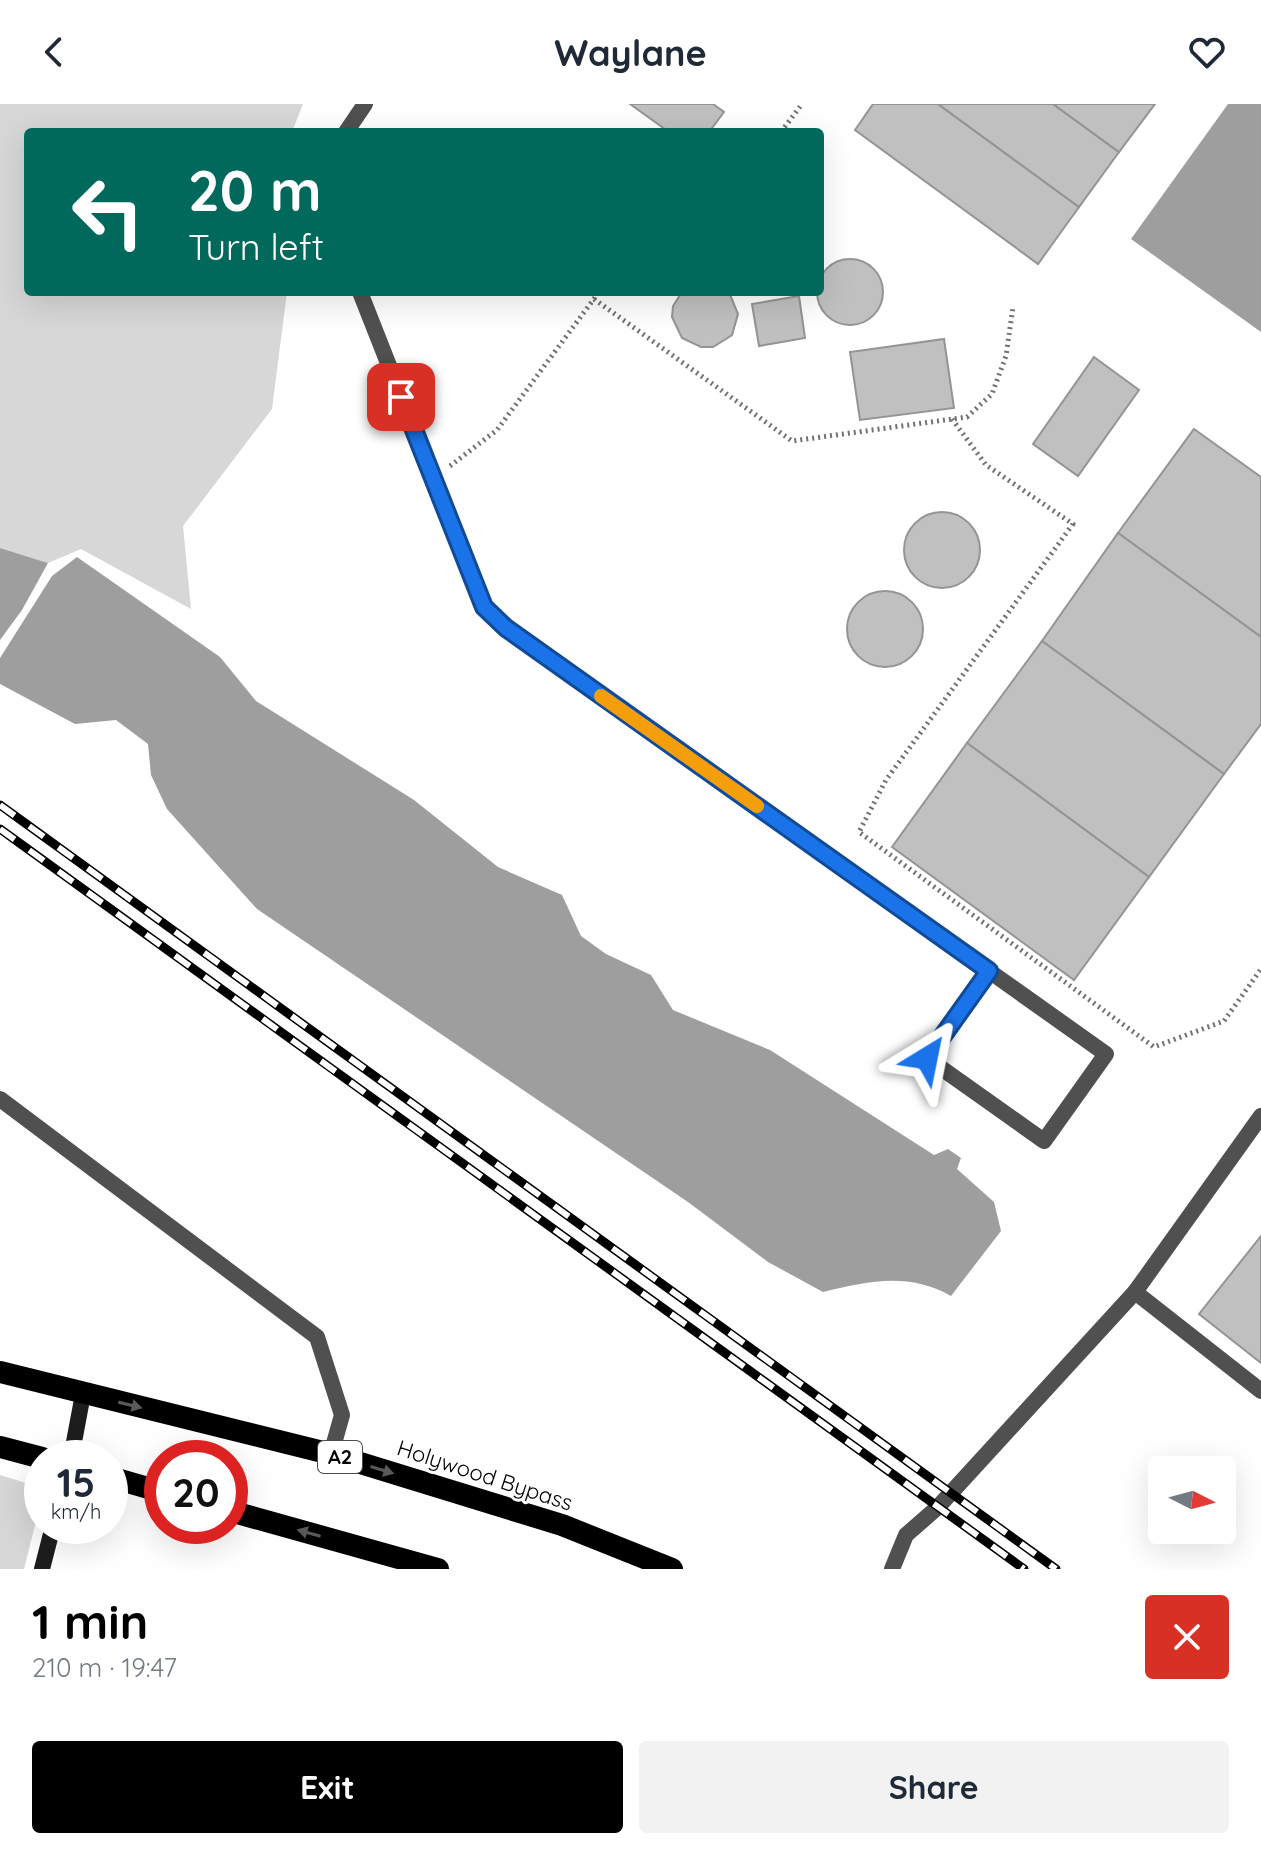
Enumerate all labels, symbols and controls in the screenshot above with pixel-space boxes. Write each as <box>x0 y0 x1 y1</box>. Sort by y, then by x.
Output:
icon: back <box>32 30 76 74</box>
text: Waylane <box>554 30 707 75</box>
icon: heart <box>1185 30 1229 74</box>
text: 20 m <box>188 155 322 225</box>
icon: left <box>56 160 160 264</box>
text: Turn left <box>188 224 324 269</box>
pin <box>367 363 435 431</box>
icon: arrive <box>379 375 423 419</box>
position arrow <box>885 1016 969 1100</box>
one-way arrow <box>117 1400 142 1412</box>
street label: Holywood Bypass <box>394 1433 576 1517</box>
speed limit sign: 20 <box>144 1440 248 1544</box>
road number: A2 <box>318 1441 362 1473</box>
north arrow <box>1148 1456 1236 1544</box>
map controls <box>1148 1456 1236 1544</box>
text: 15 <box>57 1457 95 1507</box>
one-way arrow <box>370 1464 394 1476</box>
text: km/h <box>51 1499 101 1524</box>
one-way arrow <box>297 1526 321 1539</box>
text: 1 min <box>32 1591 148 1651</box>
button: close <box>1145 1595 1229 1679</box>
text: 210 m · 19:47 <box>32 1651 177 1684</box>
button: Exit <box>32 1741 623 1833</box>
button: Share <box>639 1741 1229 1833</box>

